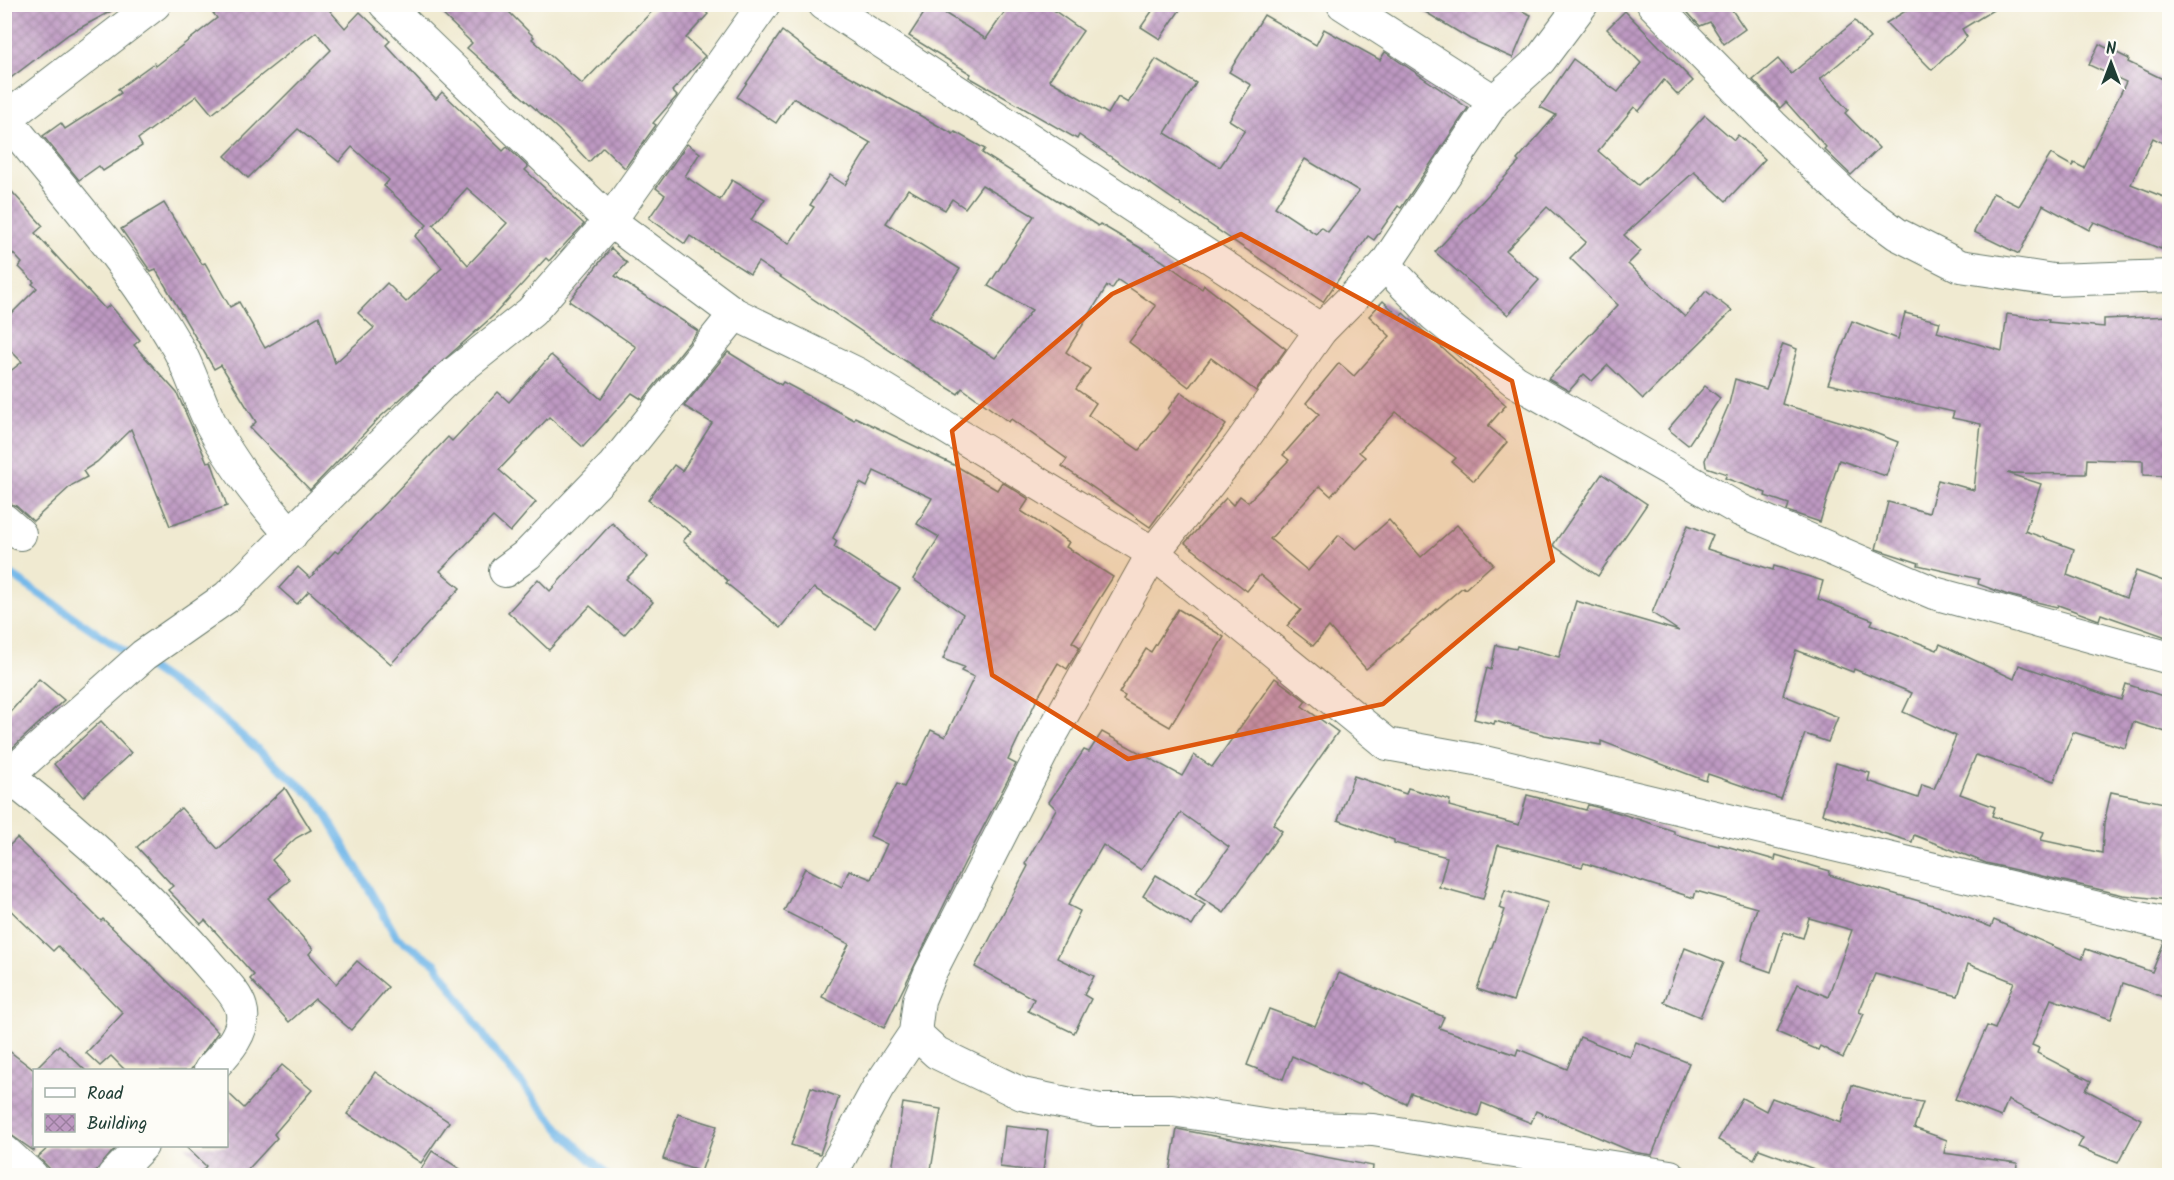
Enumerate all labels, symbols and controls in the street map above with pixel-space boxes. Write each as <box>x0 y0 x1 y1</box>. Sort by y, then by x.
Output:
north arrow <box>2081 33 2141 93</box>
text: N <box>2106 37 2116 62</box>
legend <box>33 1069 228 1147</box>
text: Road <box>87 1080 124 1109</box>
text: Building <box>87 1110 147 1139</box>

